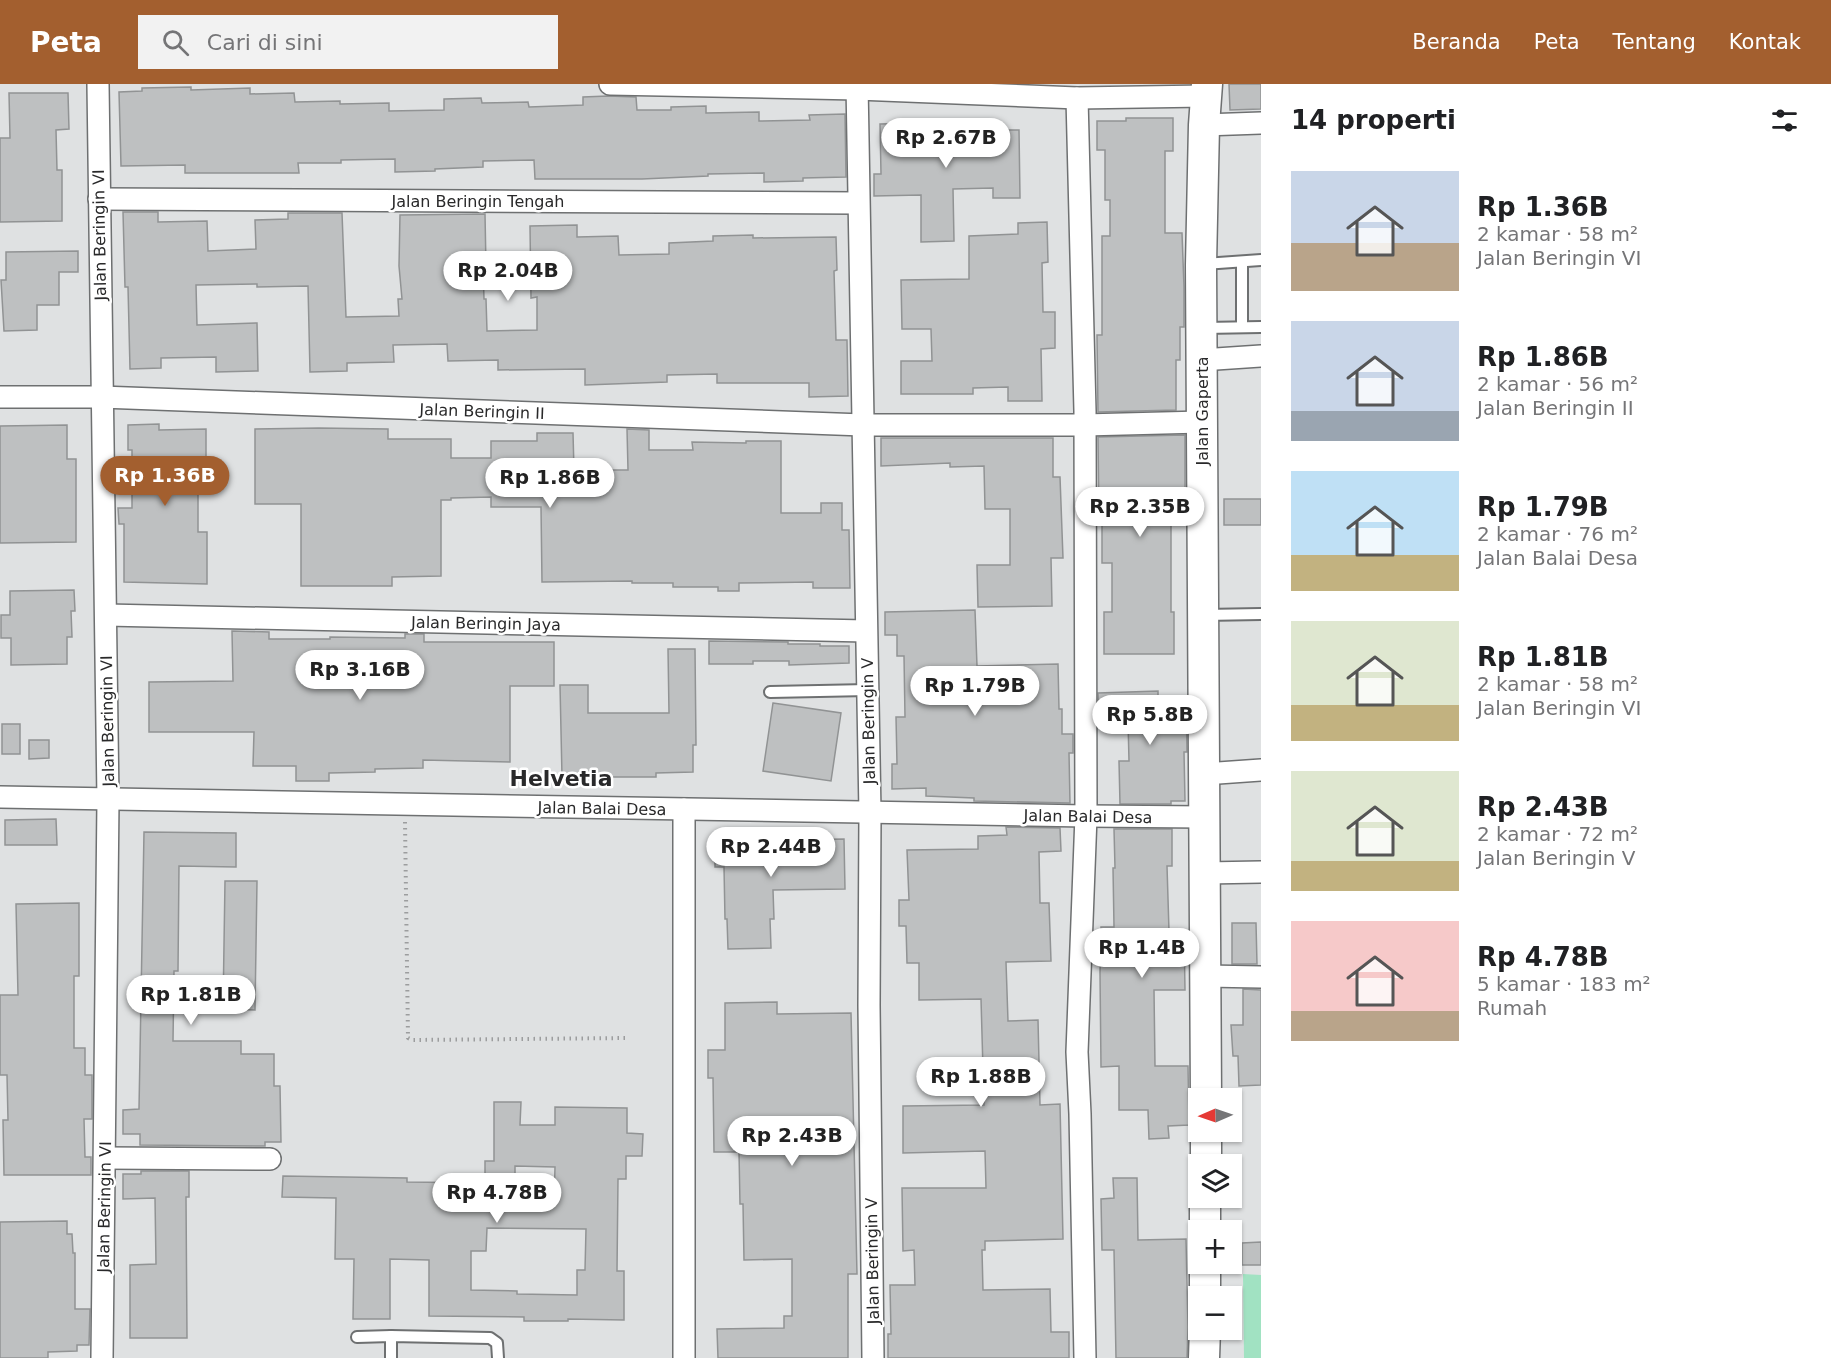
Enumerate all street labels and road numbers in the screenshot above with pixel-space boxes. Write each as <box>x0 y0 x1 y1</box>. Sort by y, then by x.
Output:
street label: Jalan Beringin VI <box>89 169 110 302</box>
street label: Jalan Beringin Tengah <box>391 192 564 211</box>
street label: Jalan Gaperta <box>1193 357 1212 466</box>
street label: Jalan Beringin II <box>418 400 545 423</box>
street label: Jalan Beringin Jaya <box>410 613 561 634</box>
street label: Jalan Beringin VI <box>97 655 118 788</box>
street label: Jalan Beringin V <box>858 657 879 786</box>
street label: Jalan Balai Desa <box>536 798 667 819</box>
street label: Jalan Balai Desa <box>1022 806 1153 827</box>
street label: Jalan Beringin VI <box>94 1141 115 1274</box>
street label: Jalan Beringin V <box>862 1197 883 1326</box>

